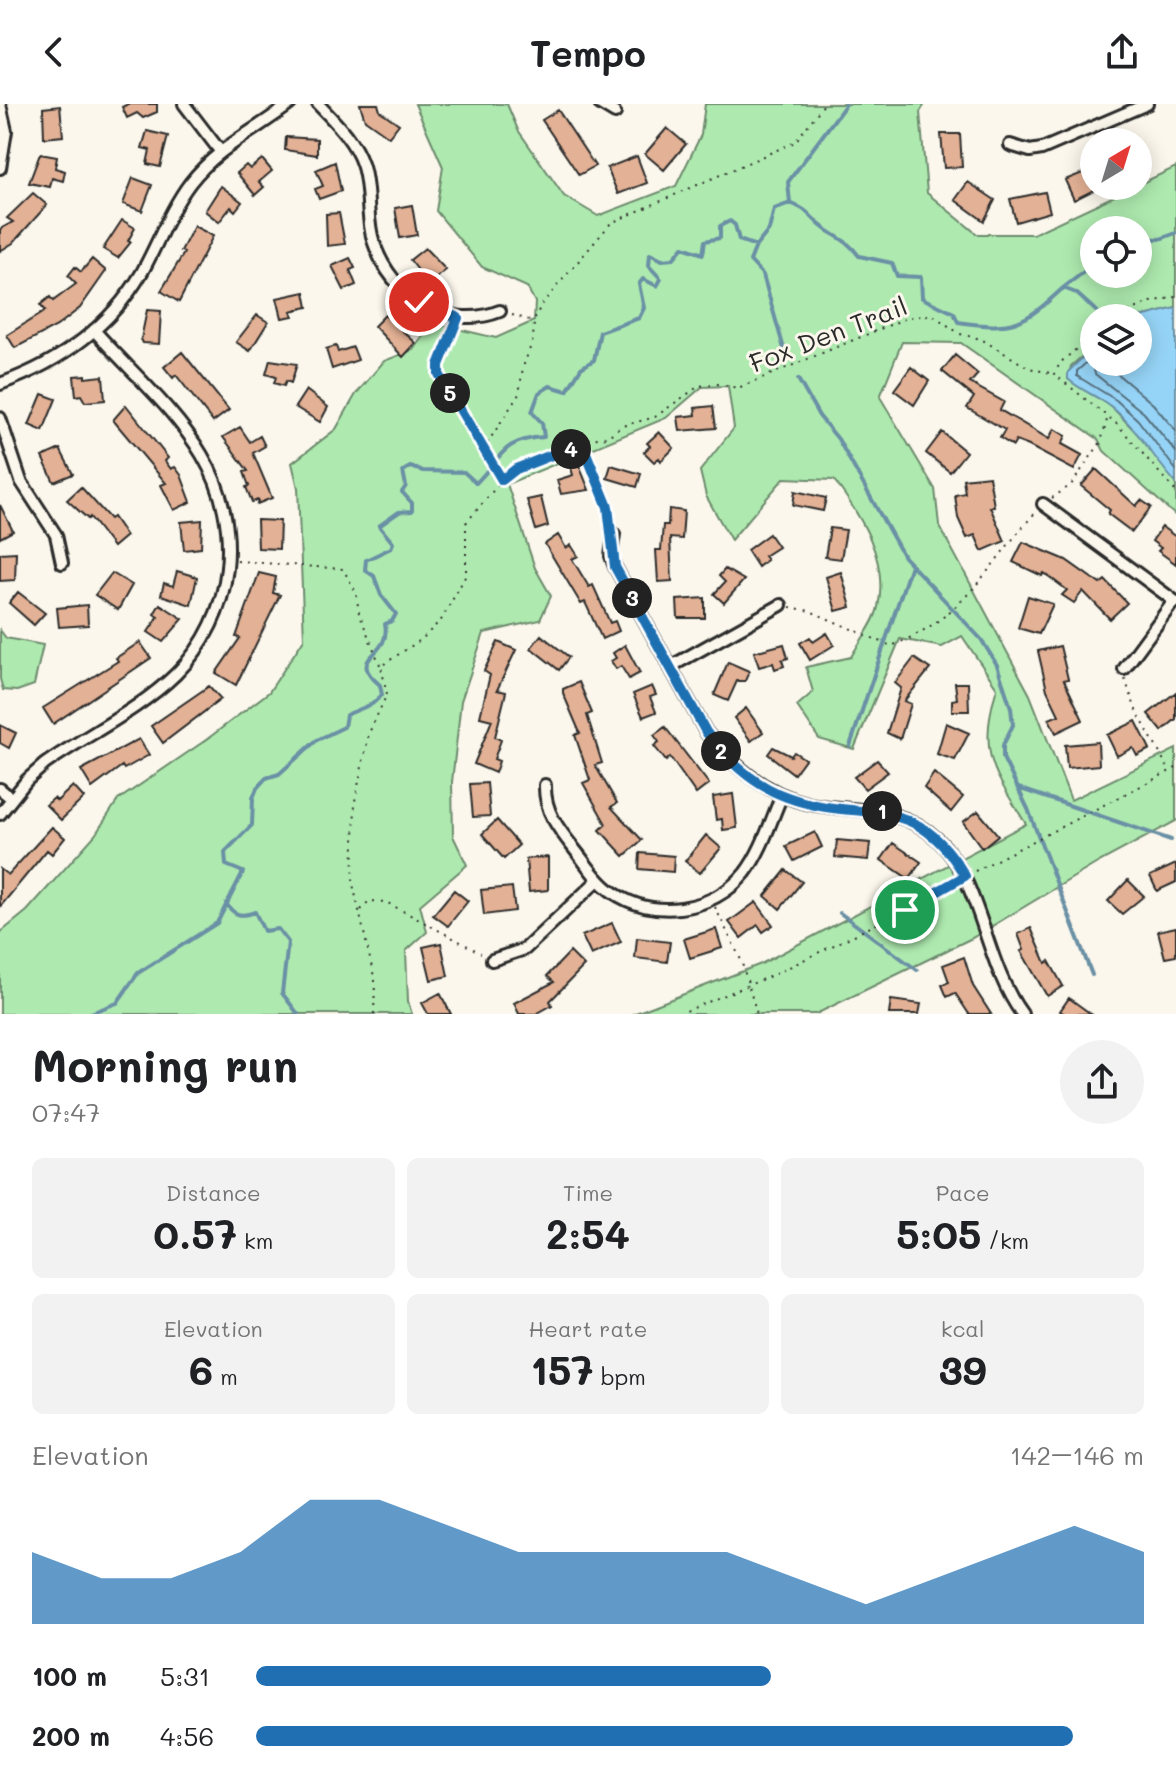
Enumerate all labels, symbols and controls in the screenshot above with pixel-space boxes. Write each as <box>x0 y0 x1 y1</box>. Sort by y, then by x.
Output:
text: Tempo <box>530 29 646 76</box>
icon: back <box>32 30 76 74</box>
icon: share <box>1100 30 1144 74</box>
north arrow <box>1080 128 1152 200</box>
map controls <box>1080 128 1152 376</box>
button: locate <box>1080 216 1152 288</box>
pin <box>385 268 453 336</box>
icon: check <box>397 280 441 324</box>
street label: Fox Den Trail <box>744 288 912 380</box>
button: layers <box>1080 304 1152 376</box>
pin: 5 <box>430 373 470 413</box>
text: 5 <box>444 378 456 407</box>
pin: 4 <box>551 429 591 469</box>
text: 4 <box>564 434 578 463</box>
pin: 3 <box>612 578 652 618</box>
text: 3 <box>625 583 639 612</box>
pin: 2 <box>701 731 741 771</box>
text: 2 <box>715 736 727 765</box>
pin: 1 <box>862 791 902 831</box>
text: 1 <box>877 796 887 825</box>
pin <box>871 876 939 944</box>
icon: arrive <box>883 888 927 932</box>
text: Morning run <box>32 1036 298 1093</box>
button: share <box>1060 1040 1144 1124</box>
text: 07:47 <box>32 1095 100 1129</box>
text: Distance <box>166 1178 261 1207</box>
text: Time <box>563 1178 613 1207</box>
text: Pace <box>936 1178 990 1207</box>
text: 0.57 <box>153 1207 237 1259</box>
text: 2:54 <box>546 1207 630 1259</box>
text: 5:05 <box>896 1207 981 1259</box>
text: km <box>237 1226 273 1255</box>
text: /km <box>981 1226 1029 1255</box>
text: Elevation <box>164 1314 263 1343</box>
text: Heart rate <box>529 1314 647 1343</box>
text: kcal <box>941 1314 985 1343</box>
text: 6 <box>189 1343 213 1395</box>
text: 157 <box>530 1343 594 1395</box>
text: 39 <box>939 1343 987 1395</box>
text: m <box>213 1362 238 1391</box>
text: bpm <box>594 1362 646 1391</box>
text: Elevation <box>32 1438 149 1472</box>
text: 142–146 m <box>1010 1438 1144 1472</box>
text: 100 m <box>32 1659 107 1693</box>
text: 5:31 <box>160 1659 210 1693</box>
text: 200 m <box>32 1719 110 1753</box>
text: 4:56 <box>160 1719 214 1753</box>

